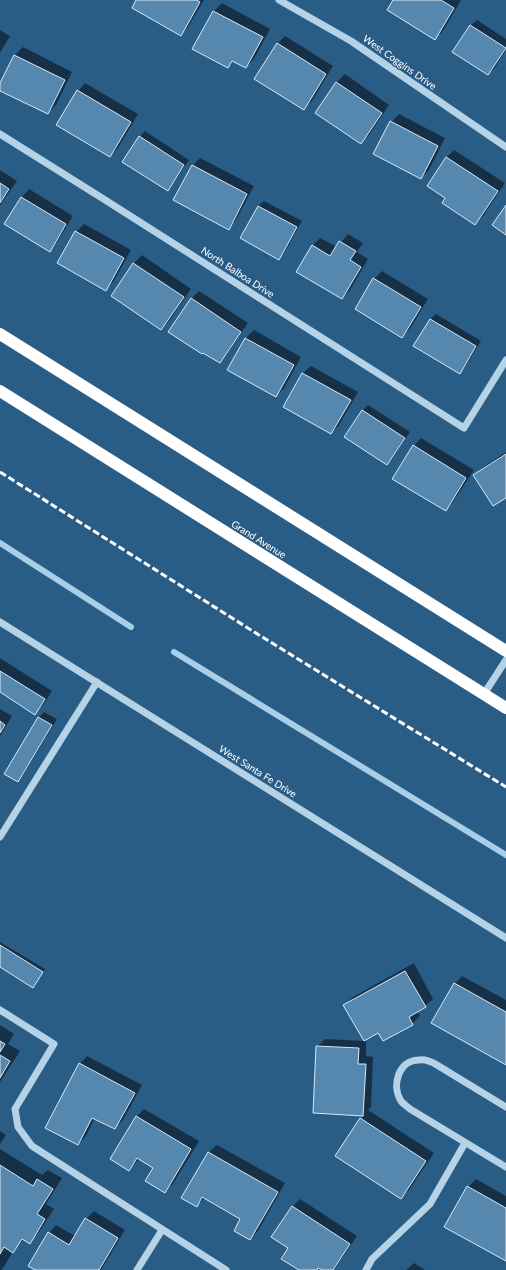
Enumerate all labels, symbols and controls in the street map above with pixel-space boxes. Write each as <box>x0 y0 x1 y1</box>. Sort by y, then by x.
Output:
street label: West Coggins Drive <box>361 32 439 92</box>
street label: North Balboa Drive <box>199 244 277 300</box>
street label: Grand Avenue <box>229 517 289 561</box>
street label: West Santa Fe Drive <box>217 742 299 800</box>

